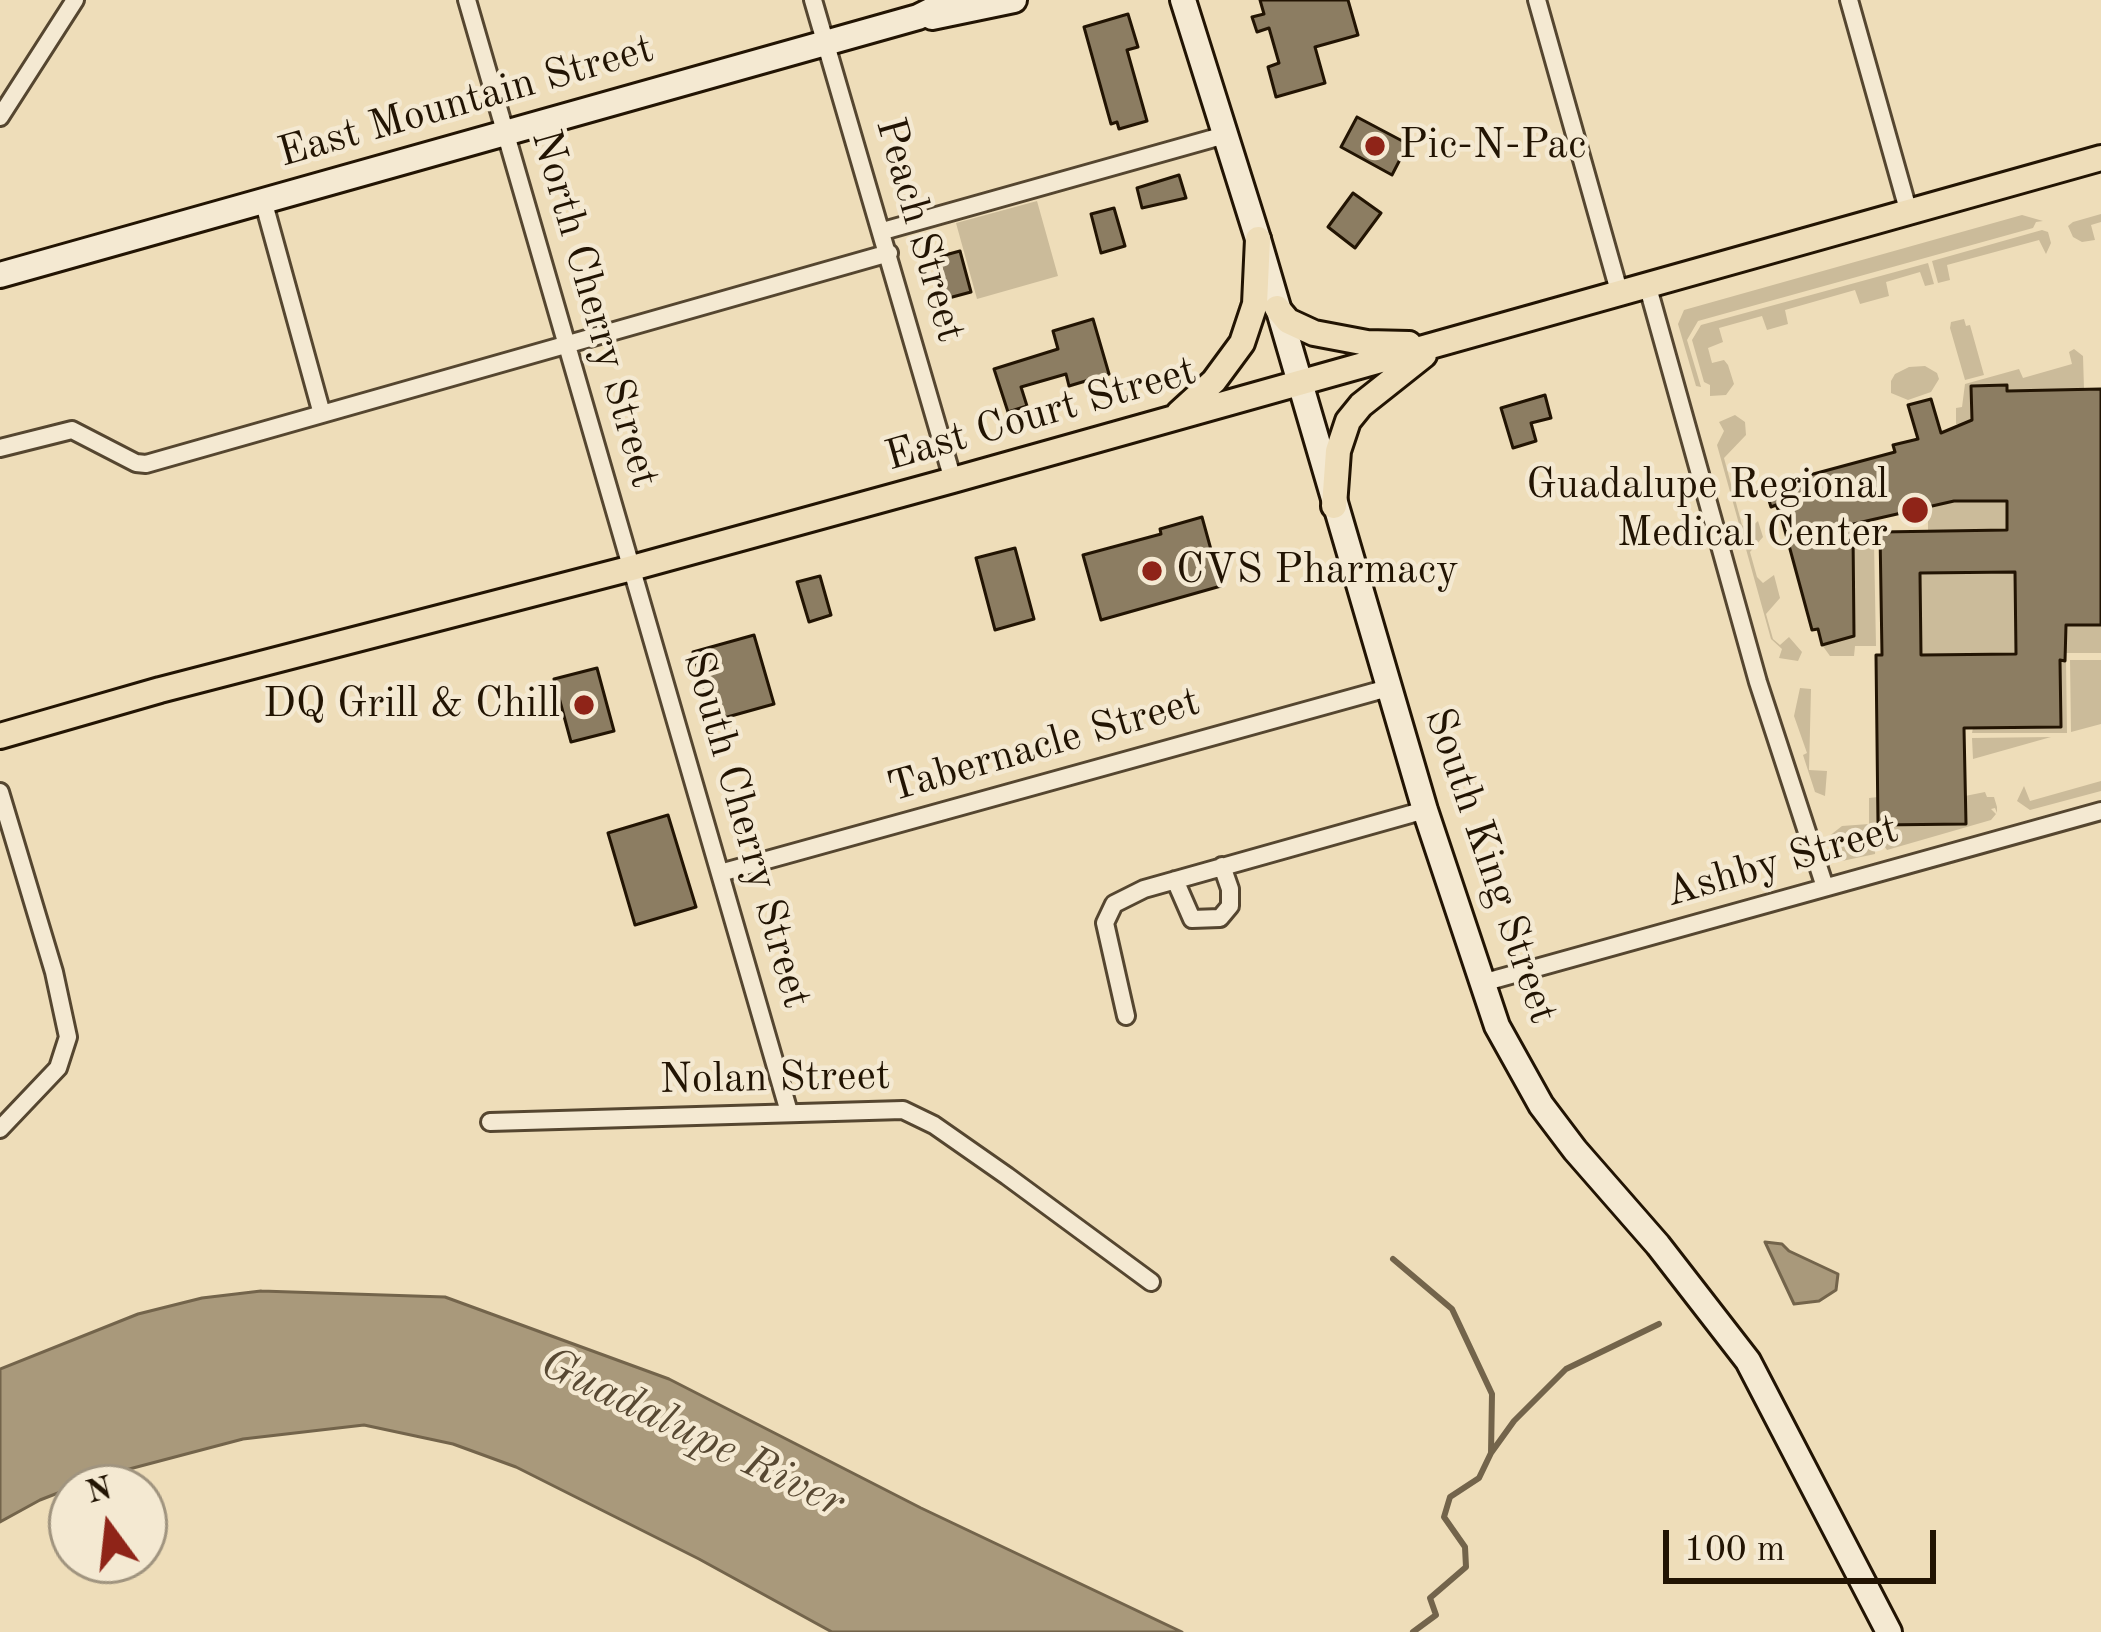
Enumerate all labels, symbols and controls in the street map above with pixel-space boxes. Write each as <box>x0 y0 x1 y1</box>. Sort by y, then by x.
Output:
street label: East Mountain Street <box>273 24 659 180</box>
street label: Peach Street <box>863 112 975 348</box>
place label: Pic-N-Pac <box>1399 121 1586 171</box>
street label: North Cherry Street <box>519 124 669 494</box>
marker: Pic-N-Pac <box>1362 133 1388 159</box>
street label: East Court Street <box>880 347 1202 483</box>
place label: Guadalupe Regional Medical Center <box>1526 461 1888 560</box>
marker: Guadalupe Regional Medical Center <box>1899 494 1931 526</box>
place label: CVS Pharmacy <box>1176 546 1458 596</box>
marker: CVS Pharmacy <box>1139 558 1165 584</box>
street label: South Cherry Street <box>671 646 821 1014</box>
street label: Tabernacle Street <box>882 677 1206 815</box>
place label: DQ Grill & Chill <box>263 680 560 730</box>
marker: DQ Grill & Chill <box>571 692 597 718</box>
street label: South King Street <box>1412 702 1568 1030</box>
street label: Ashby Street <box>1660 805 1904 919</box>
street label: Nolan Street <box>659 1052 891 1106</box>
water label: Guadalupe River <box>531 1337 853 1531</box>
north arrow <box>48 1464 168 1584</box>
text: N <box>83 1472 116 1511</box>
scale bar <box>1669 1506 1942 1580</box>
text: 100 m <box>1684 1533 1785 1569</box>

